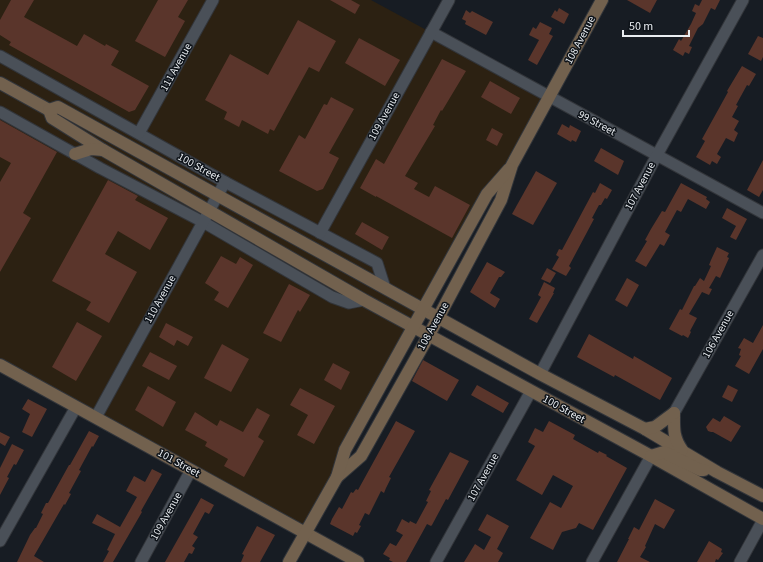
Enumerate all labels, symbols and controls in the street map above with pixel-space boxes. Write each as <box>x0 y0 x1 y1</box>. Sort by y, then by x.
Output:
scale bar <box>623 12 689 38</box>
street label: 108 Avenue <box>561 13 599 67</box>
text: 50 m <box>629 18 653 35</box>
street label: 111 Avenue <box>157 40 196 94</box>
street label: 109 Avenue <box>365 89 404 143</box>
street label: 99 Street <box>576 107 619 139</box>
street label: 100 Street <box>175 149 223 185</box>
street label: 107 Avenue <box>621 159 659 213</box>
street label: 110 Avenue <box>141 272 180 326</box>
street label: 108 Avenue <box>414 299 453 353</box>
street label: 106 Avenue <box>699 307 738 361</box>
street label: 100 Street <box>540 391 588 427</box>
street label: 101 Street <box>155 445 203 481</box>
street label: 107 Avenue <box>464 450 503 504</box>
street label: 109 Avenue <box>147 489 186 543</box>

